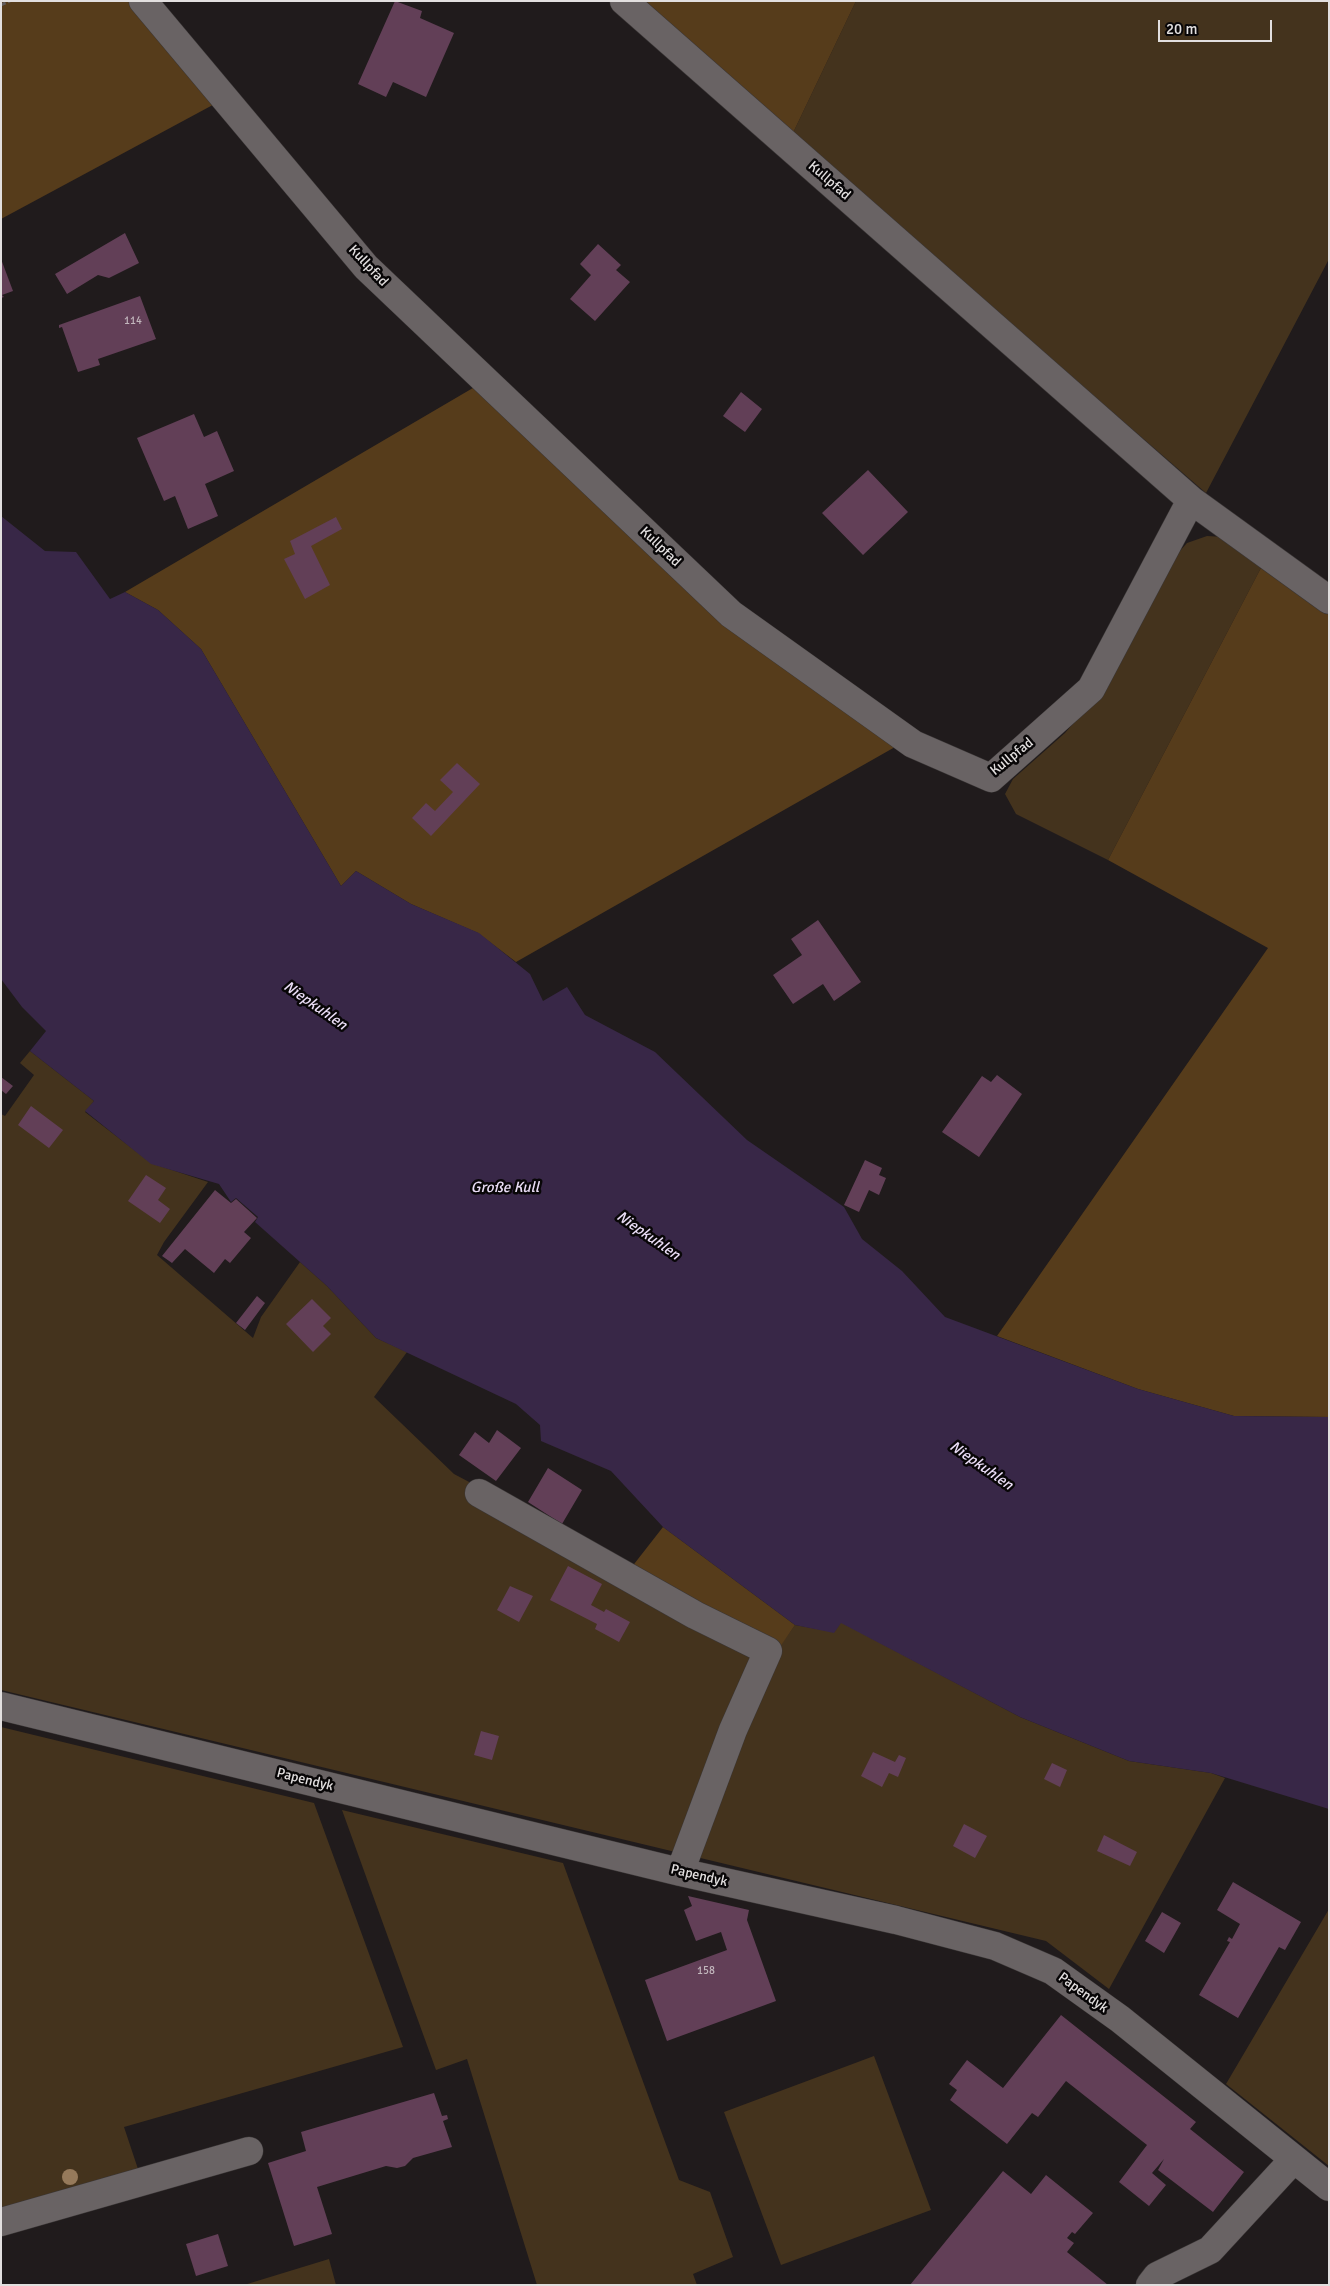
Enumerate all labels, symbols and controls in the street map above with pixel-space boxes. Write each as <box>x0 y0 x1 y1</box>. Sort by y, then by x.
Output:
scale bar <box>1160 10 1274 42</box>
text: 20 m <box>1166 20 1197 38</box>
street label: Kullpfad <box>804 158 854 204</box>
street label: Kullpfad <box>345 242 391 290</box>
house number: 114 <box>124 314 142 328</box>
street label: Kullpfad <box>636 523 684 571</box>
street label: Kullpfad <box>987 735 1037 779</box>
water label: Niepkuhlen <box>280 978 350 1034</box>
water label: Große Kull <box>471 1179 539 1197</box>
water label: Niepkuhlen <box>613 1208 683 1264</box>
water label: Niepkuhlen <box>946 1438 1016 1494</box>
street label: Papendyk <box>275 1765 335 1795</box>
street label: Papendyk <box>669 1861 729 1891</box>
house number: 158 <box>697 1964 715 1978</box>
street label: Papendyk <box>1055 1969 1111 2017</box>

